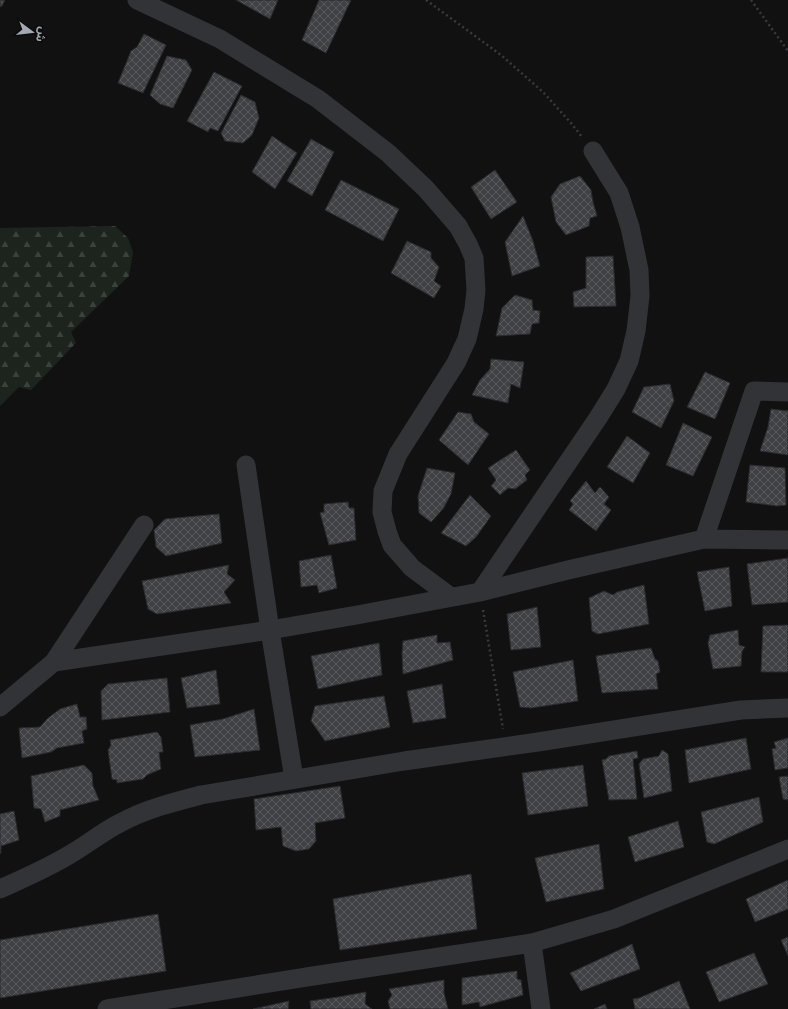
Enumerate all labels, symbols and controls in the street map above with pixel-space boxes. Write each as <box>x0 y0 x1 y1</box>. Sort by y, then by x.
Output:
north arrow <box>12 12 52 52</box>
text: ش <box>32 25 49 43</box>

